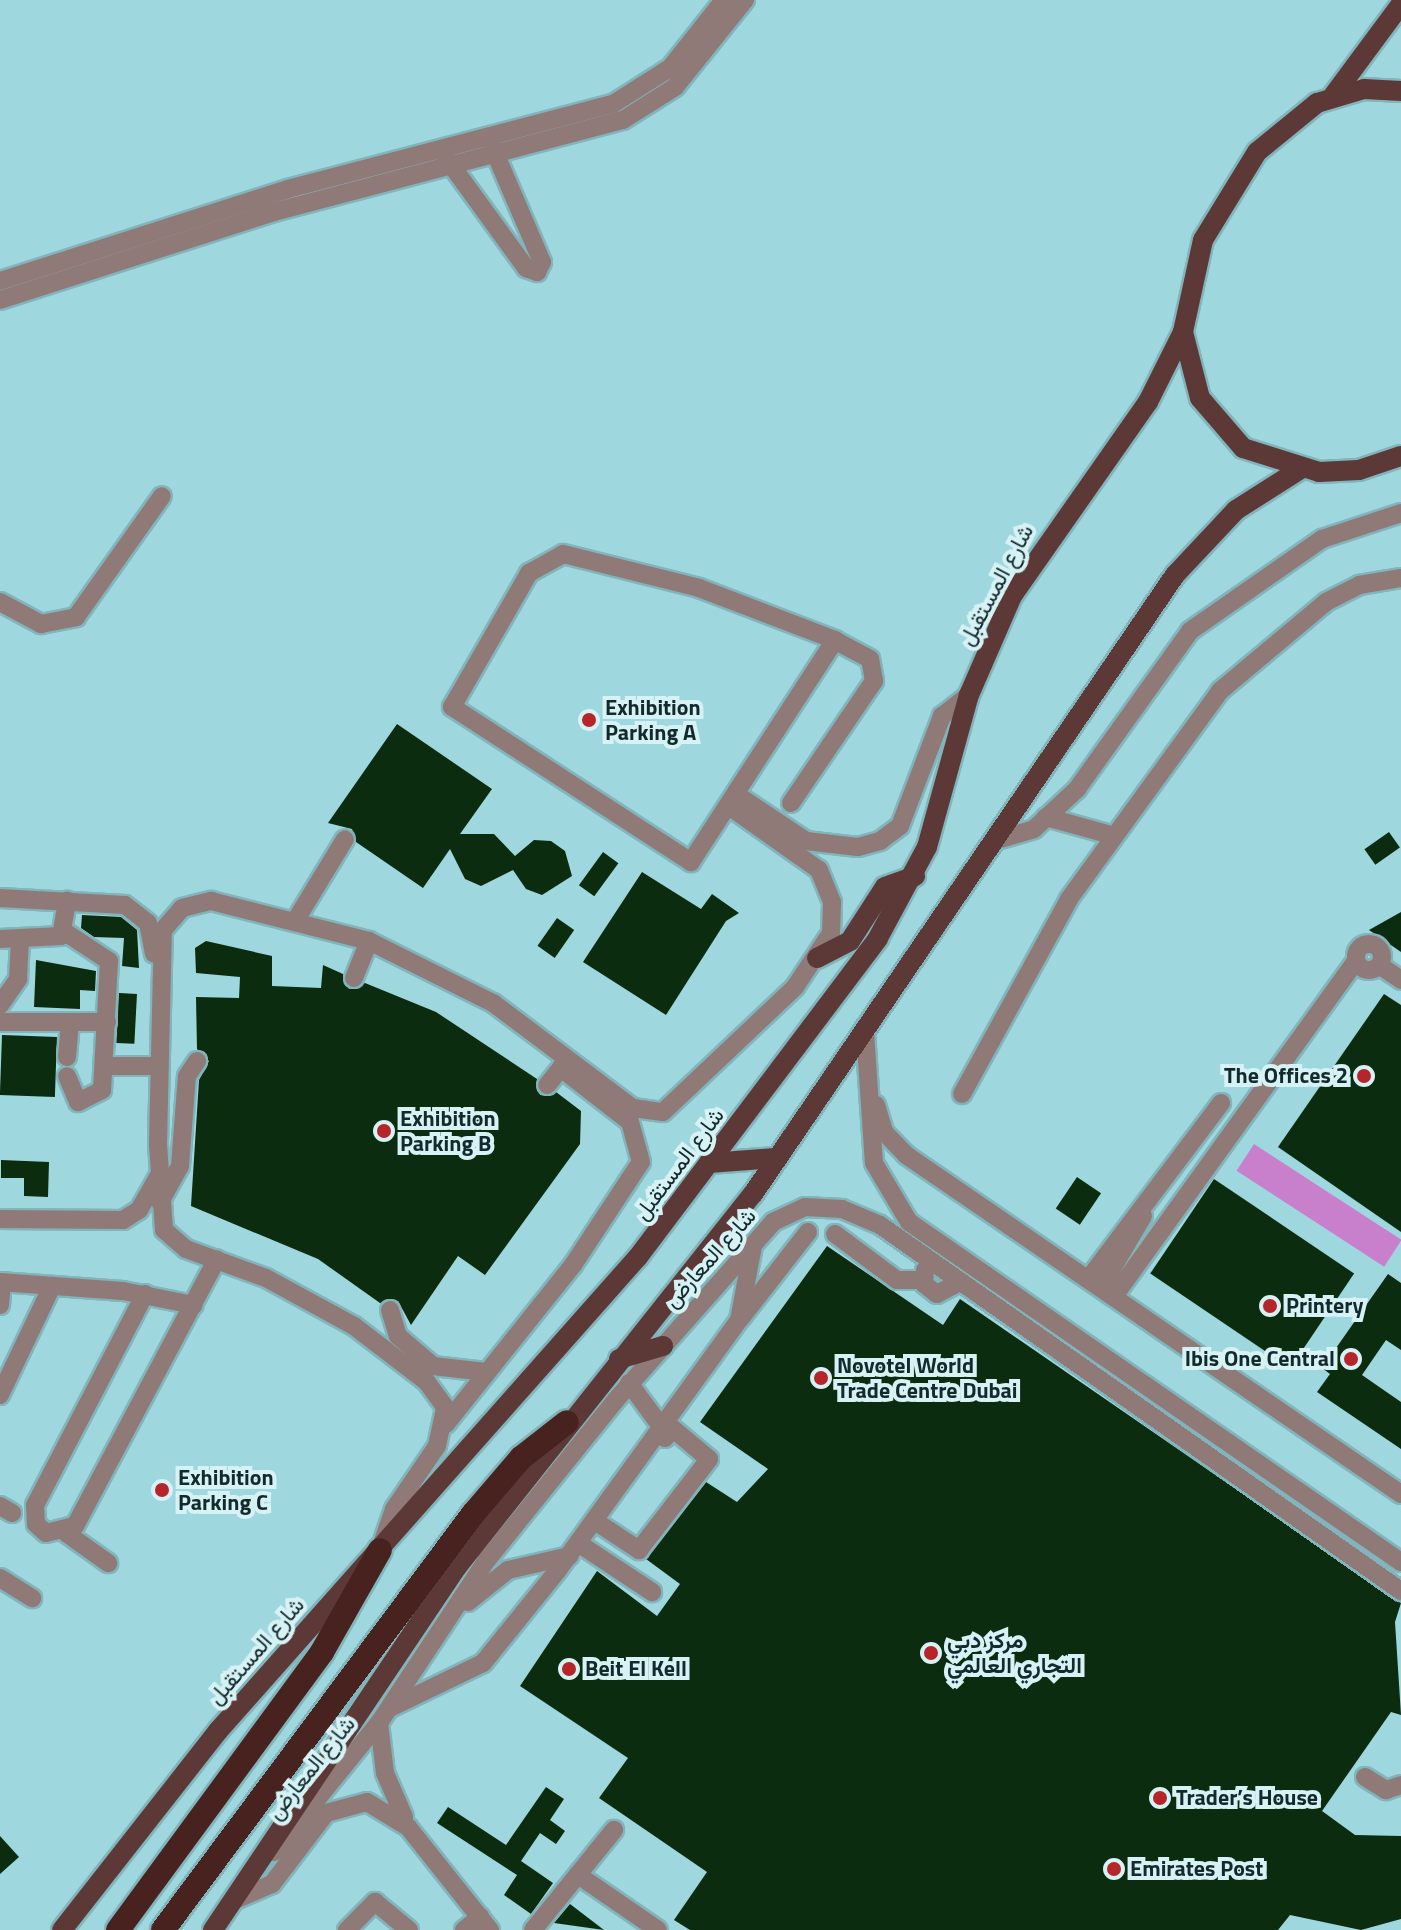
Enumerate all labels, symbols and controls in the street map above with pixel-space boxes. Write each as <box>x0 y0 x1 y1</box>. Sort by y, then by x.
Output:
street label: شارع المستقبل <box>953 520 1039 650</box>
place label: Exhibition Parking A <box>605 694 701 746</box>
marker: Exhibition Parking A <box>580 711 598 729</box>
place label: The Offices 2 <box>1224 1063 1348 1089</box>
marker: The Offices 2 <box>1355 1067 1373 1085</box>
street label: شارع المستقبل <box>628 1103 730 1225</box>
place label: Exhibition Parking B <box>400 1105 496 1156</box>
marker: Exhibition Parking B <box>375 1122 393 1140</box>
street label: شارع المعارض <box>658 1203 762 1313</box>
place label: Printery <box>1286 1293 1363 1319</box>
marker: Printery <box>1261 1297 1279 1315</box>
place label: Ibis One Central <box>1185 1346 1335 1372</box>
marker: Ibis One Central <box>1342 1350 1360 1368</box>
place label: Novotel World Trade Centre Dubai <box>837 1352 1017 1404</box>
marker: Novotel World Trade Centre Dubai <box>812 1369 830 1387</box>
place label: Exhibition Parking C <box>178 1464 274 1516</box>
marker: Exhibition Parking C <box>153 1481 171 1499</box>
street label: شارع المستقبل <box>202 1592 310 1710</box>
place label: مركز دبي التجاري العالمي <box>947 1627 1082 1678</box>
marker: مركز دبي التجاري العالمي <box>922 1644 940 1662</box>
place label: Beit El Kell <box>585 1656 687 1682</box>
marker: Beit El Kell <box>560 1660 578 1678</box>
street label: شارع المعارض <box>261 1711 361 1825</box>
place label: Trader’s House <box>1176 1785 1318 1811</box>
marker: Trader’s House <box>1151 1789 1169 1807</box>
place label: Emirates Post <box>1130 1856 1263 1882</box>
marker: Emirates Post <box>1105 1860 1123 1878</box>

